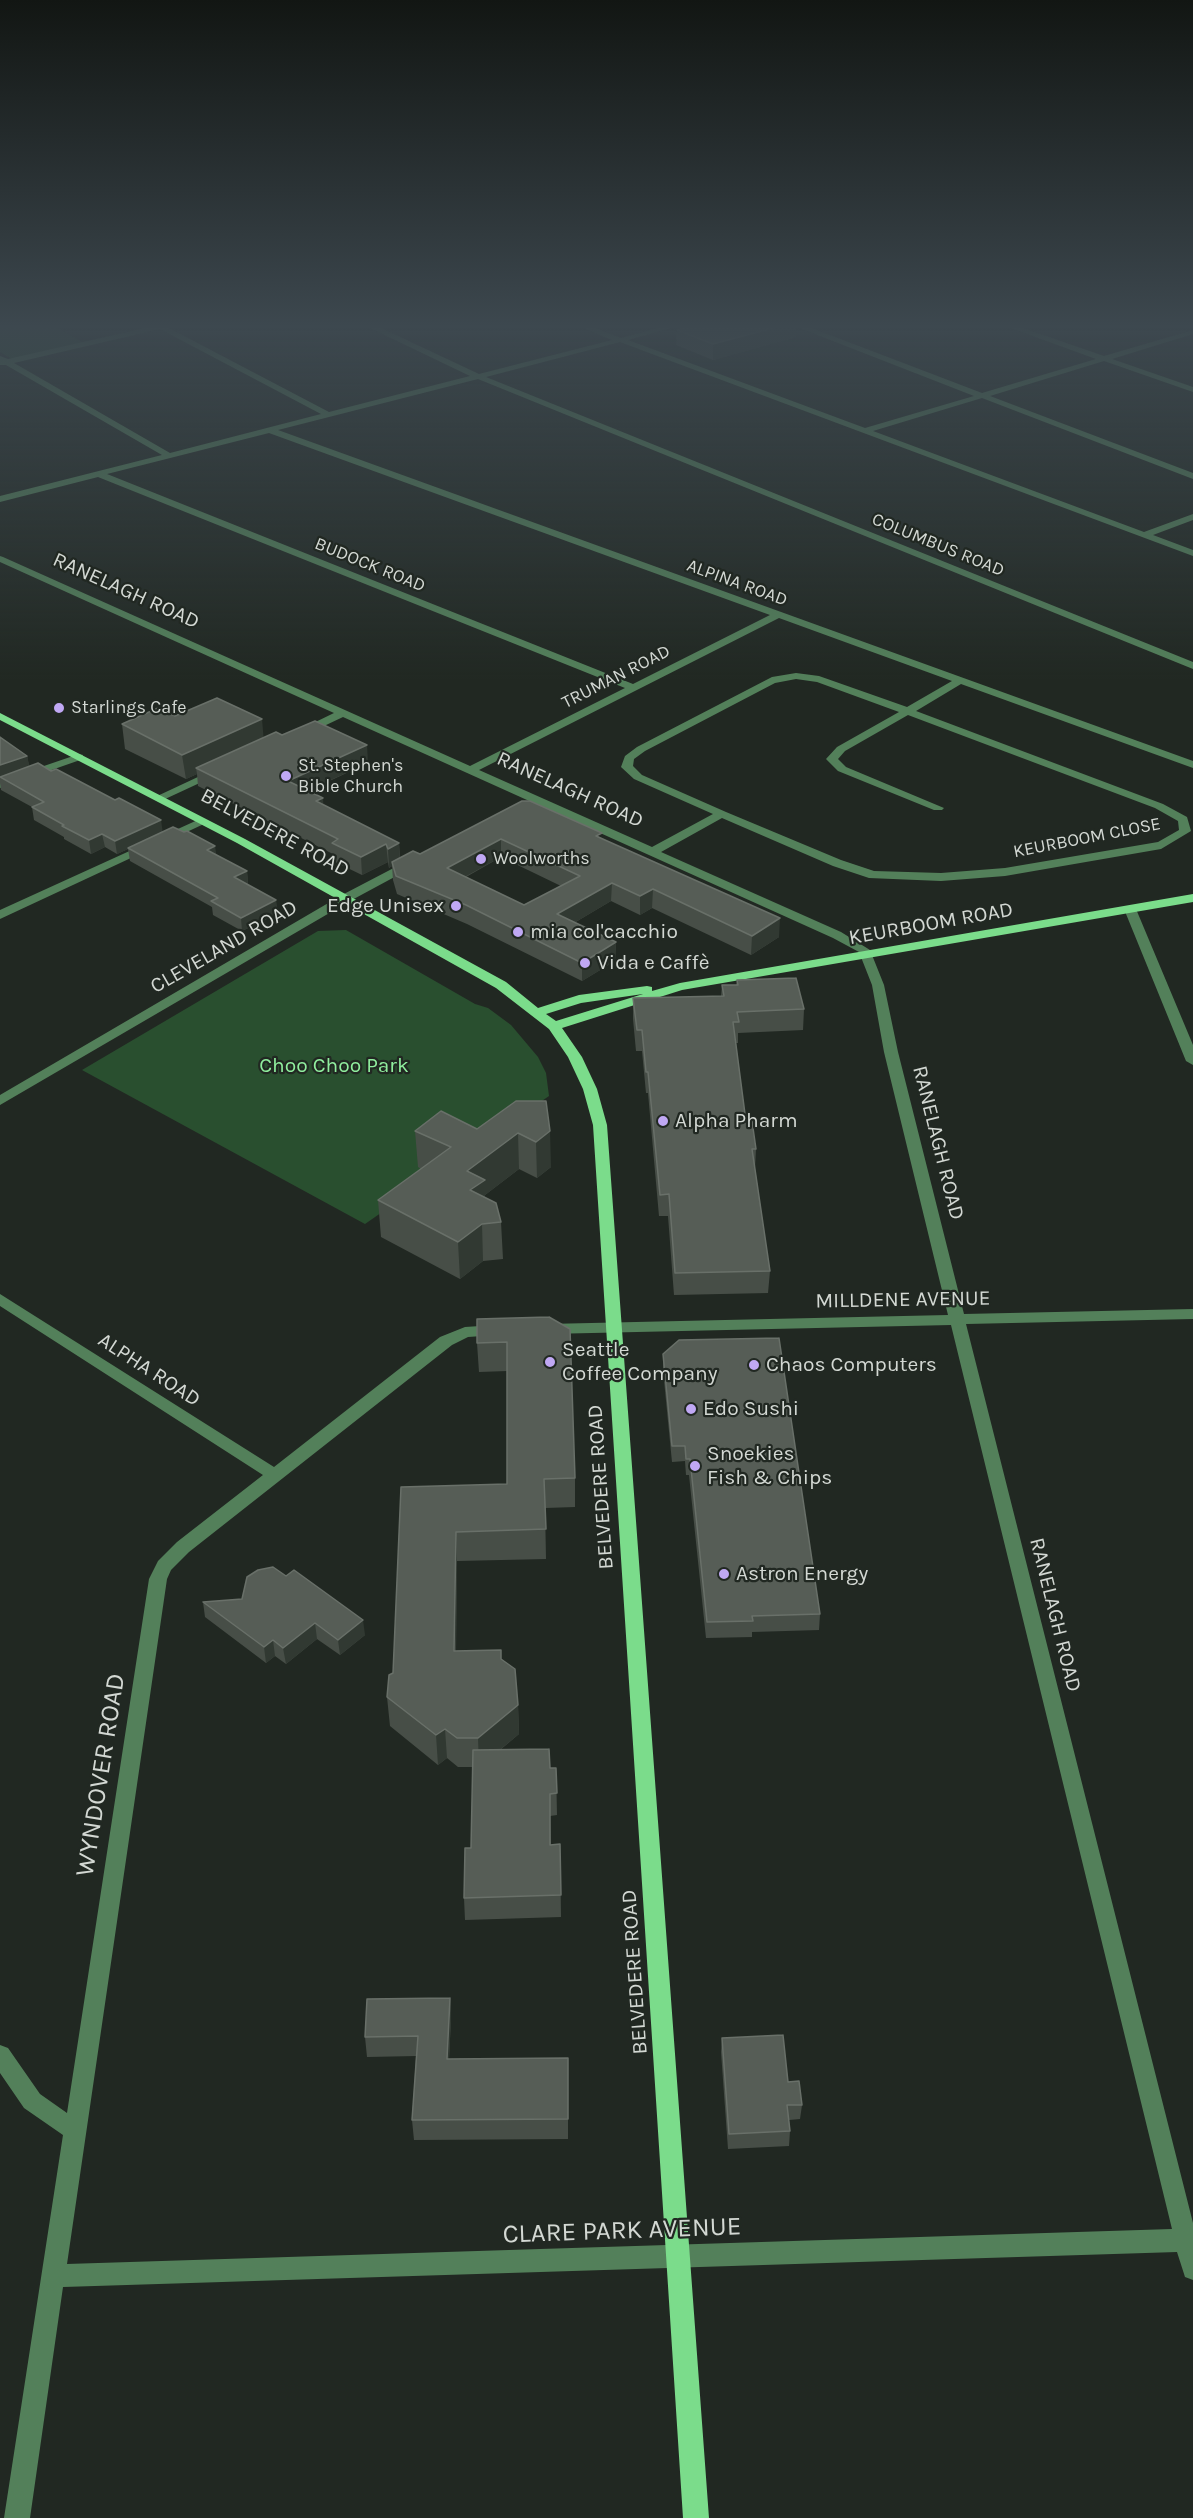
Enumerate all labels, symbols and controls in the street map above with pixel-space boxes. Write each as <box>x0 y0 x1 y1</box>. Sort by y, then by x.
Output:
street label: COLUMBUS ROAD <box>869 509 1007 581</box>
street label: BUDOCK ROAD <box>311 533 429 597</box>
street label: RANELAGH ROAD <box>49 547 203 635</box>
street label: ALPINA ROAD <box>684 555 790 611</box>
street label: TRUMAN ROAD <box>558 640 674 714</box>
place label: Starlings Cafe <box>71 697 187 719</box>
marker: Starlings Cafe <box>52 701 66 715</box>
street label: RANELAGH ROAD <box>493 746 647 834</box>
place label: St. Stephen's Bible Church <box>298 755 403 798</box>
marker: St. Stephen's Bible Church <box>279 769 293 783</box>
street label: BELVEDERE ROAD <box>196 783 354 883</box>
street label: KEURBOOM CLOSE <box>1011 813 1163 863</box>
place label: Woolworths <box>493 848 590 870</box>
marker: Woolworths <box>474 852 488 866</box>
place label: Edge Unisex <box>327 893 444 919</box>
street label: CLEVELAND ROAD <box>146 895 302 999</box>
street label: KEURBOOM ROAD <box>847 897 1015 951</box>
marker: Edge Unisex <box>449 899 463 913</box>
place label: mia col'cacchio <box>530 919 678 945</box>
marker: mia col'cacchio <box>511 925 525 939</box>
place label: Vida e Caffè <box>597 950 709 976</box>
marker: Vida e Caffè <box>578 956 592 970</box>
park label: Choo Choo Park <box>259 1053 409 1079</box>
street label: RANELAGH ROAD <box>907 1063 969 1223</box>
place label: Alpha Pharm <box>675 1108 798 1134</box>
marker: Alpha Pharm <box>656 1114 670 1128</box>
street label: MILLDENE AVENUE <box>815 1286 991 1314</box>
street label: ALPHA ROAD <box>93 1328 205 1412</box>
place label: Seattle Coffee Company <box>562 1337 718 1387</box>
place label: Chaos Computers <box>766 1352 937 1378</box>
marker: Seattle Coffee Company <box>543 1355 557 1369</box>
marker: Chaos Computers <box>747 1358 761 1372</box>
place label: Edo Sushi <box>703 1396 799 1422</box>
marker: Edo Sushi <box>684 1402 698 1416</box>
street label: BELVEDERE ROAD <box>583 1404 619 1570</box>
place label: Snoekies Fish & Chips <box>707 1441 832 1491</box>
marker: Snoekies Fish & Chips <box>688 1459 702 1473</box>
street label: RANELAGH ROAD <box>1024 1535 1086 1695</box>
place label: Astron Energy <box>736 1561 868 1587</box>
marker: Astron Energy <box>717 1567 731 1581</box>
street label: WYNDOVER ROAD <box>70 1671 132 1879</box>
street label: BELVEDERE ROAD <box>617 1889 653 2055</box>
street label: CLARE PARK AVENUE <box>502 2211 742 2251</box>

